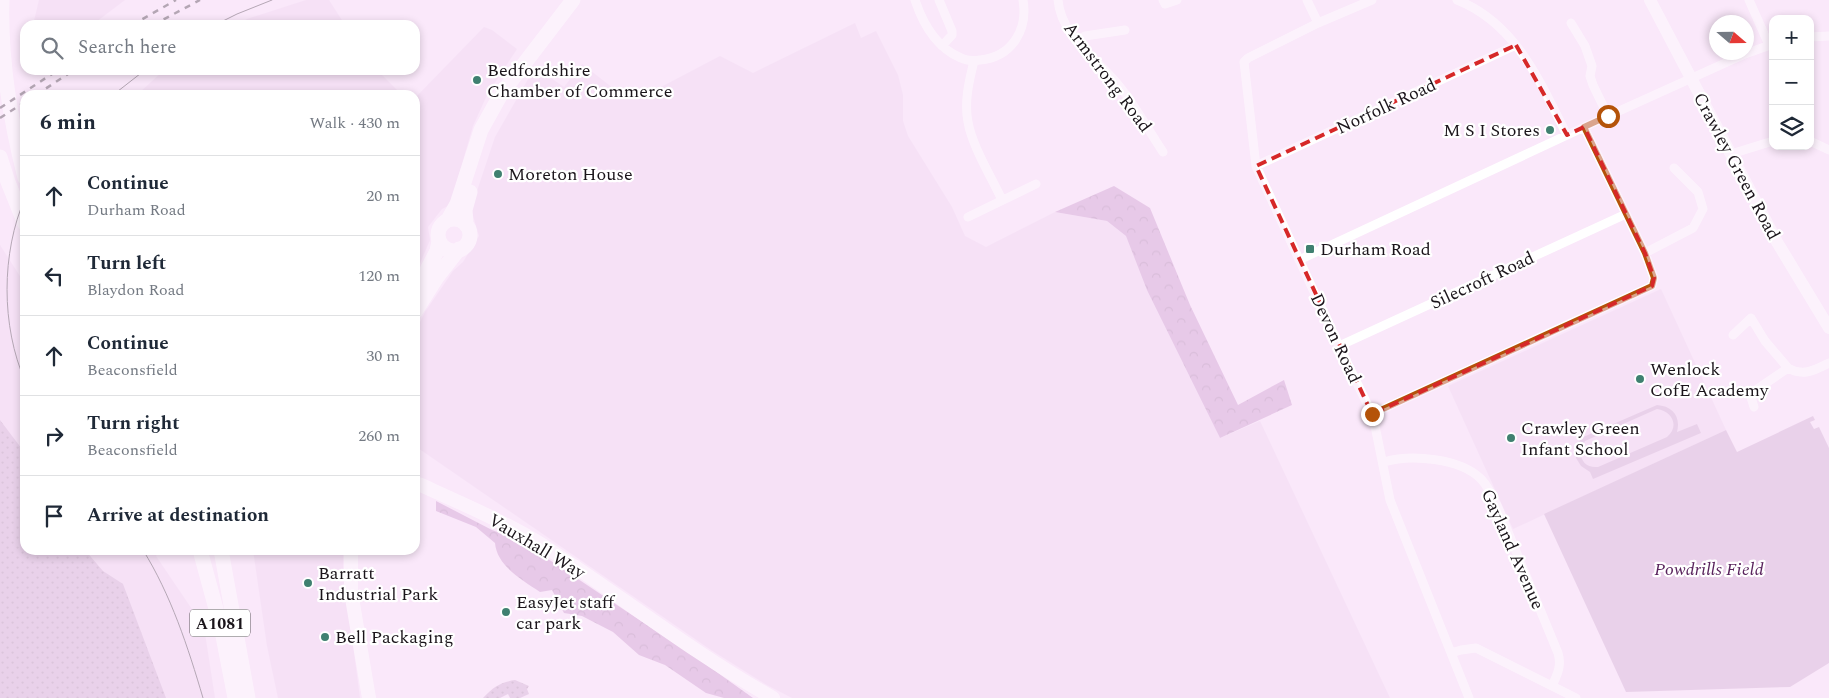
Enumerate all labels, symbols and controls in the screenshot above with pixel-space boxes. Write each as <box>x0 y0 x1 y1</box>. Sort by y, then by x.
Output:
north arrow <box>1709 15 1754 60</box>
map controls <box>1769 15 1814 150</box>
button: + <box>1769 15 1814 60</box>
street label: Armstrong Road <box>1057 16 1158 138</box>
search box <box>20 20 420 75</box>
text: Search here <box>78 33 177 62</box>
icon: search <box>38 34 66 62</box>
place label: Bedfordshire Chamber of Commerce <box>487 57 672 105</box>
button: − <box>1769 60 1814 105</box>
street label: Norfolk Road <box>1332 71 1441 141</box>
marker: Bedfordshire Chamber of Commerce <box>471 74 483 86</box>
street label: Crawley Green Road <box>1686 88 1787 245</box>
route start <box>1597 105 1620 128</box>
button: layers <box>1769 105 1814 150</box>
text: 6 min <box>40 107 96 139</box>
text: Walk · 430 m <box>309 111 400 135</box>
place label: M S I Stores <box>1443 117 1540 144</box>
marker: M S I Stores <box>1544 124 1556 136</box>
place label: Moreton House <box>508 161 633 188</box>
marker: Moreton House <box>492 168 504 180</box>
text: Continue <box>87 169 169 198</box>
icon: ahead <box>40 182 68 210</box>
text: 20 m <box>366 184 400 208</box>
text: Durham Road <box>87 198 186 222</box>
place label: Durham Road <box>1320 236 1431 263</box>
marker: Durham Road <box>1304 243 1316 255</box>
street label: Silecroft Road <box>1426 244 1539 316</box>
text: Turn left <box>87 249 166 278</box>
icon: left <box>40 262 68 290</box>
text: 120 m <box>358 264 400 288</box>
text: Blaydon Road <box>87 278 184 302</box>
street label: Devon Road <box>1303 289 1368 388</box>
text: Continue <box>87 329 169 358</box>
icon: ahead <box>40 342 68 370</box>
text: 30 m <box>366 344 400 368</box>
place label: Wenlock CofE Academy <box>1650 356 1770 404</box>
text: Beaconsfield <box>87 358 178 382</box>
marker: Wenlock CofE Academy <box>1634 373 1646 385</box>
route end <box>1361 403 1384 426</box>
text: Turn right <box>87 409 180 438</box>
place label: Crawley Green Infant School <box>1521 415 1640 463</box>
icon: right <box>40 422 68 450</box>
text: 260 m <box>358 424 400 448</box>
marker: Crawley Green Infant School <box>1505 432 1517 444</box>
text: Beaconsfield <box>87 438 178 462</box>
street label: Gayland Avenue <box>1474 484 1551 614</box>
text: Arrive at destination <box>87 501 269 530</box>
icon: arrive <box>40 502 68 530</box>
street label: Vauxhall Way <box>483 507 592 587</box>
park label: Powdrills Field <box>1654 556 1764 583</box>
place label: Barratt Industrial Park <box>318 560 438 608</box>
marker: Barratt Industrial Park <box>302 577 314 589</box>
place label: EasyJet staff car park <box>516 589 616 637</box>
marker: EasyJet staff car park <box>500 606 512 618</box>
road number: A1081 <box>190 610 250 636</box>
place label: Bell Packaging <box>335 624 454 651</box>
marker: Bell Packaging <box>319 631 331 643</box>

